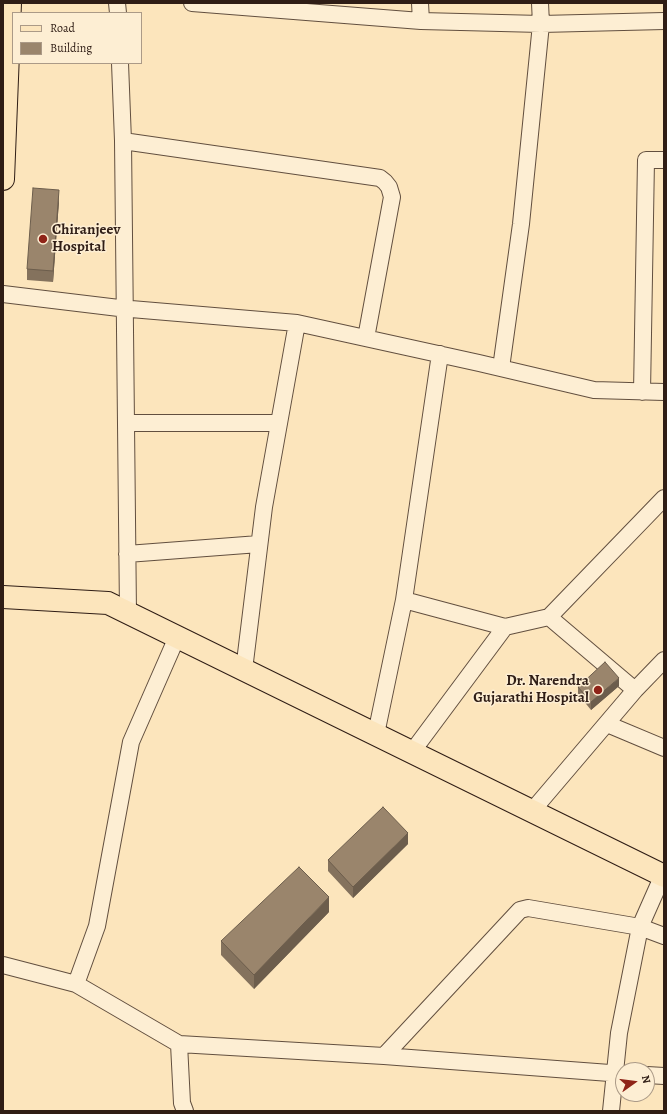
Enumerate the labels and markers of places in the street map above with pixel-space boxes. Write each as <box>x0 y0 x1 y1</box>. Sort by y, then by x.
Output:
place label: Chiranjeev Hospital <box>52 221 120 256</box>
marker: Chiranjeev Hospital <box>37 233 49 245</box>
place label: Dr. Narendra Gujarathi Hospital <box>473 672 589 707</box>
marker: Dr. Narendra Gujarathi Hospital <box>592 684 604 696</box>

